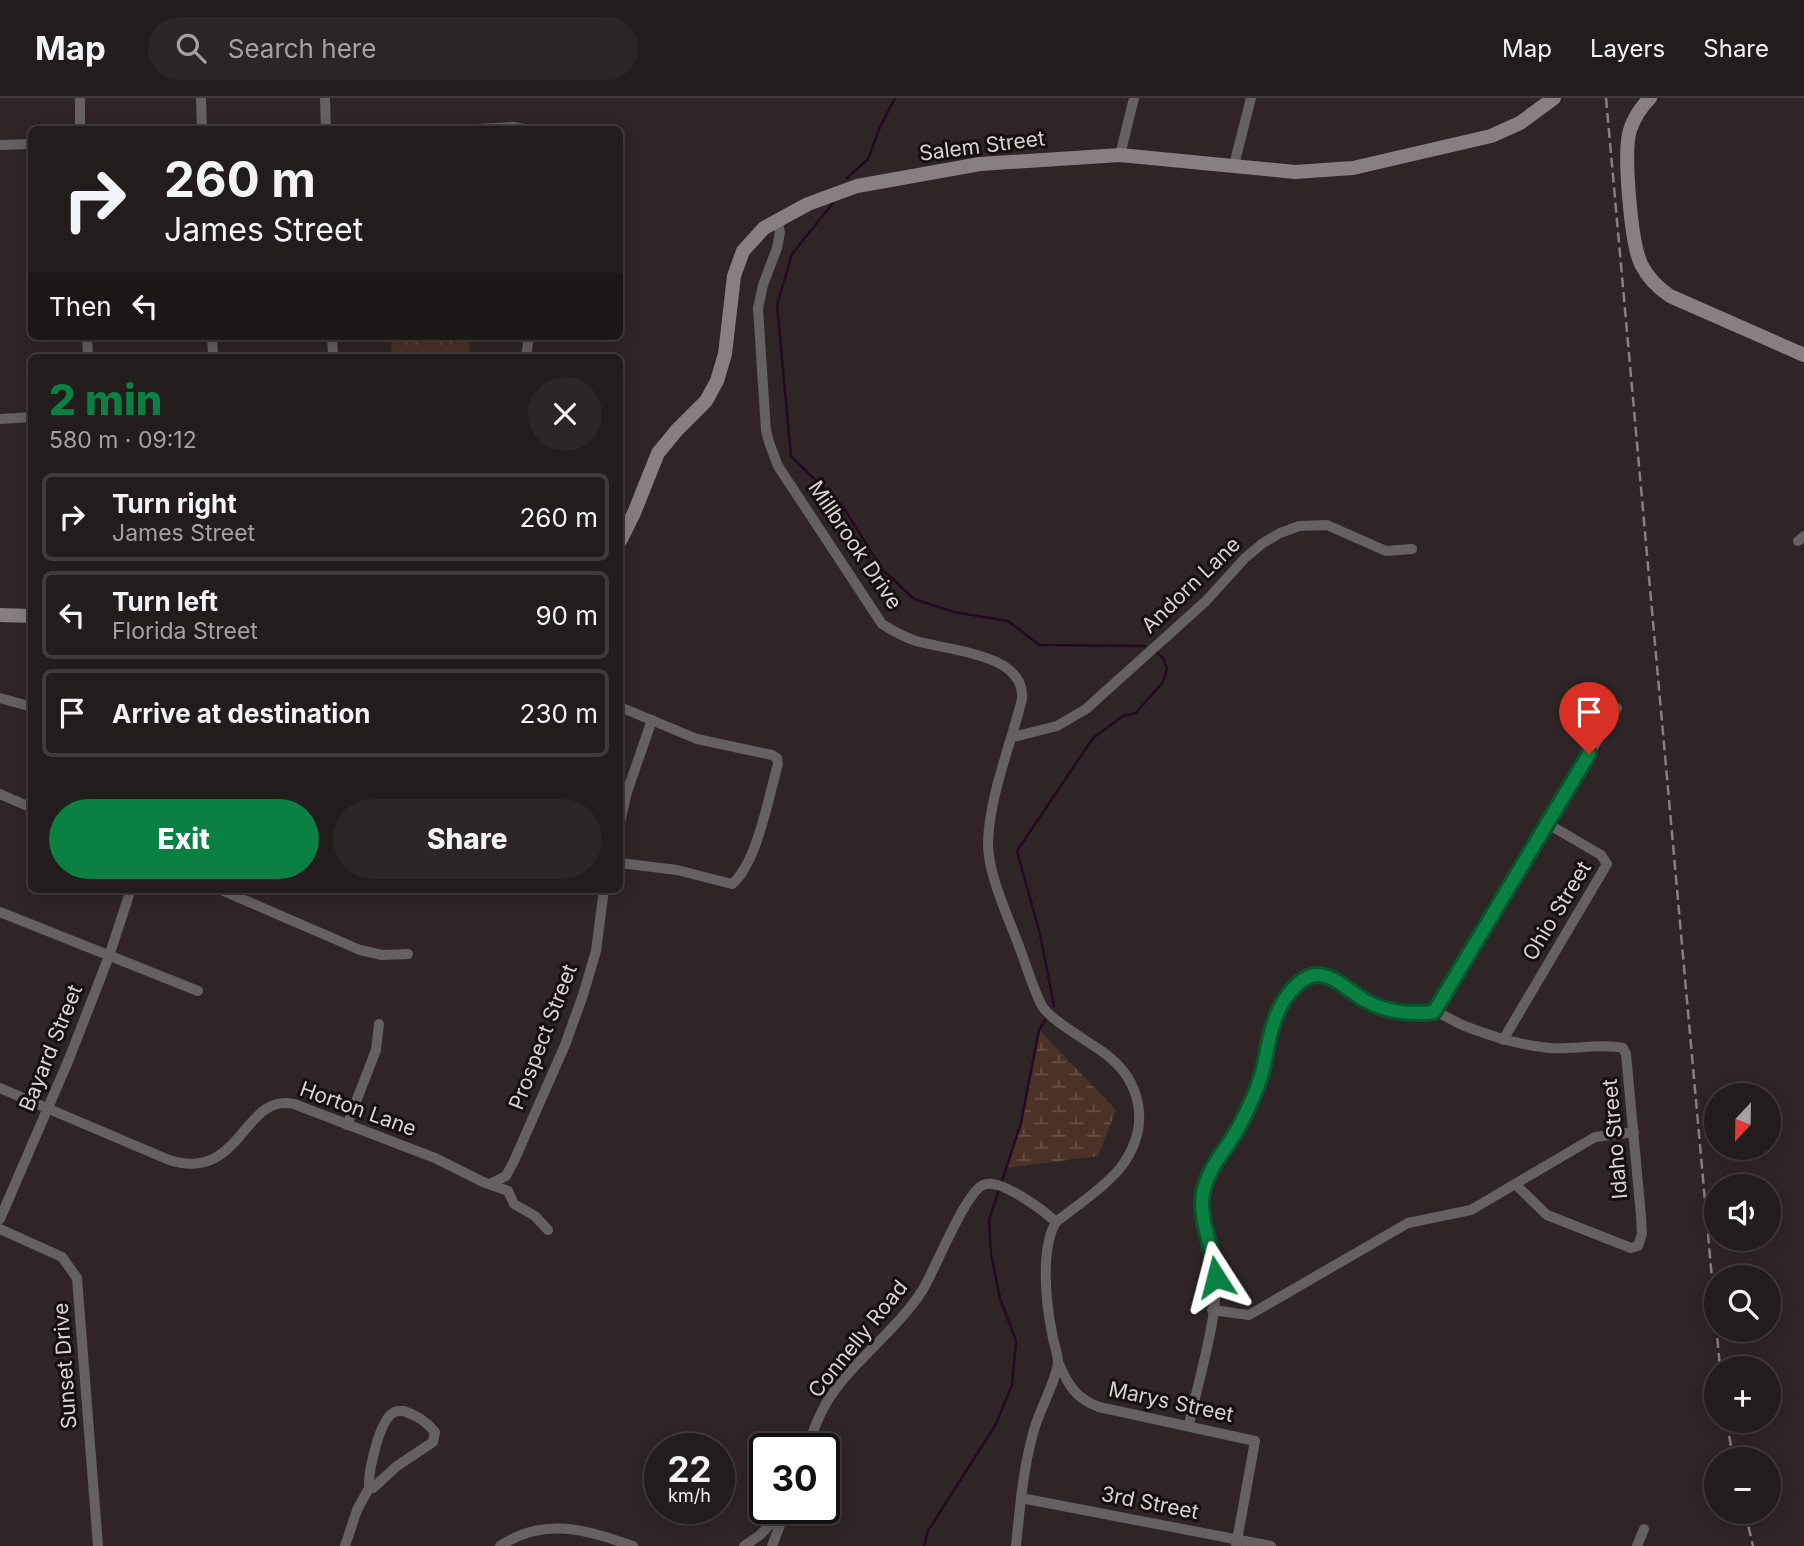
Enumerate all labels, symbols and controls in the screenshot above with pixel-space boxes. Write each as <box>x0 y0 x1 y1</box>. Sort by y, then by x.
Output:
search box <box>148 17 638 80</box>
text: Map <box>35 28 106 68</box>
icon: search <box>172 29 210 67</box>
text: Search here <box>228 33 376 64</box>
text: Map <box>1502 34 1552 63</box>
text: Layers <box>1590 34 1665 63</box>
text: Share <box>1703 34 1769 63</box>
street label: Salem Street <box>918 125 1046 166</box>
text: 260 m <box>164 150 316 209</box>
icon: right <box>49 154 140 245</box>
text: James Street <box>164 210 363 249</box>
icon: left <box>126 287 164 325</box>
text: Then <box>49 291 112 322</box>
text: 2 min <box>49 374 163 425</box>
button: close <box>528 377 602 451</box>
text: 580 m · 09:12 <box>49 426 197 454</box>
street label: Millbrook Drive <box>803 476 908 614</box>
text: Turn right <box>112 488 237 519</box>
icon: right <box>53 498 91 536</box>
text: 260 m <box>520 502 598 533</box>
text: James Street <box>112 519 255 547</box>
street label: Andorn Lane <box>1136 531 1245 638</box>
text: Turn left <box>112 586 218 617</box>
icon: left <box>53 596 91 634</box>
text: 90 m <box>535 600 598 631</box>
text: Florida Street <box>112 617 258 645</box>
pin <box>1559 682 1619 754</box>
icon: arrive <box>1570 693 1608 731</box>
icon: arrive <box>53 694 91 732</box>
text: Arrive at destination <box>112 698 371 729</box>
text: 230 m <box>520 698 598 729</box>
button: Exit <box>49 799 319 879</box>
button: Share <box>333 799 602 879</box>
street label: Ohio Street <box>1517 856 1596 965</box>
street label: Prospect Street <box>503 960 582 1113</box>
street label: Bayard Street <box>14 981 87 1115</box>
street label: Horton Lane <box>296 1076 420 1141</box>
street label: Idaho Street <box>1597 1078 1632 1200</box>
north arrow <box>1704 1083 1782 1160</box>
map controls <box>1704 1083 1781 1524</box>
button: sound <box>1704 1174 1781 1251</box>
position arrow <box>1179 1240 1253 1314</box>
button: search <box>1704 1265 1781 1342</box>
street label: Connelly Road <box>803 1275 913 1402</box>
street label: Sunset Drive <box>48 1302 81 1430</box>
button: + <box>1704 1356 1781 1433</box>
street label: Marys Street <box>1106 1376 1236 1427</box>
speed limit sign: 30 <box>749 1433 840 1524</box>
button: − <box>1704 1447 1781 1524</box>
text: 22 <box>667 1448 712 1490</box>
street label: 3rd Street <box>1099 1481 1201 1524</box>
text: km/h <box>668 1485 711 1506</box>

